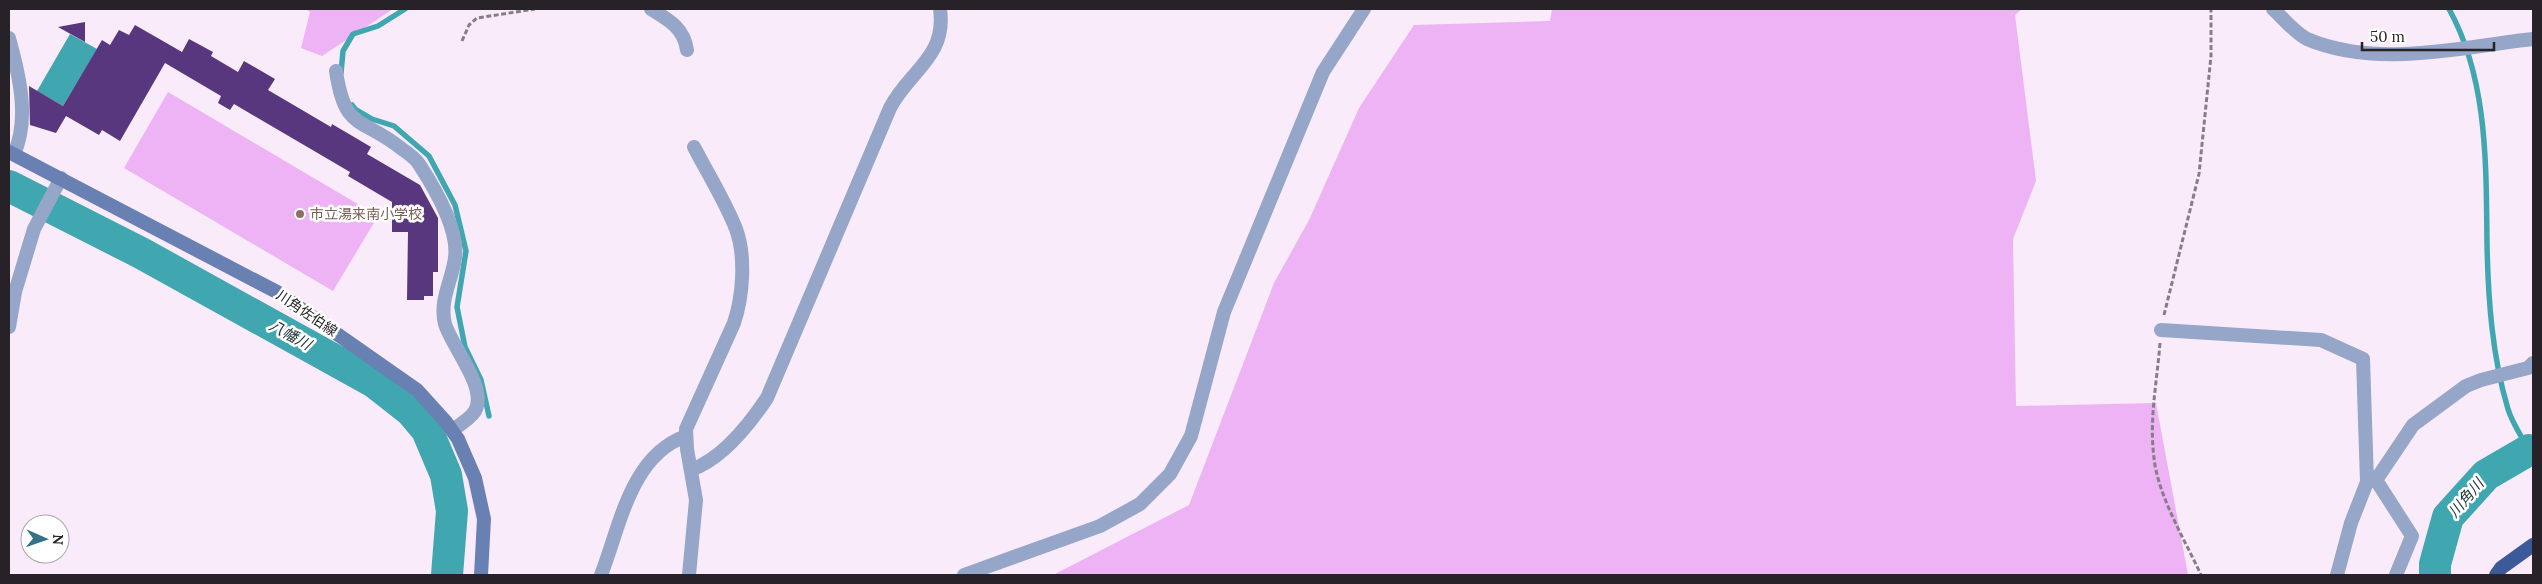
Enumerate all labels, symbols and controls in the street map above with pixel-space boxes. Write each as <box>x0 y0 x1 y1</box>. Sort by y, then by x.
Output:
scale bar <box>2362 20 2494 52</box>
text: 50 m <box>2370 27 2405 46</box>
place label: 市立湯来南小学校 <box>310 205 422 223</box>
marker: 市立湯来南小学校 <box>294 208 306 220</box>
street label: 川角佐伯線 <box>273 286 341 340</box>
water label: 八幡川 <box>266 315 316 355</box>
water label: 川角川 <box>2444 473 2489 521</box>
north arrow <box>20 514 70 564</box>
text: N <box>49 534 67 545</box>

